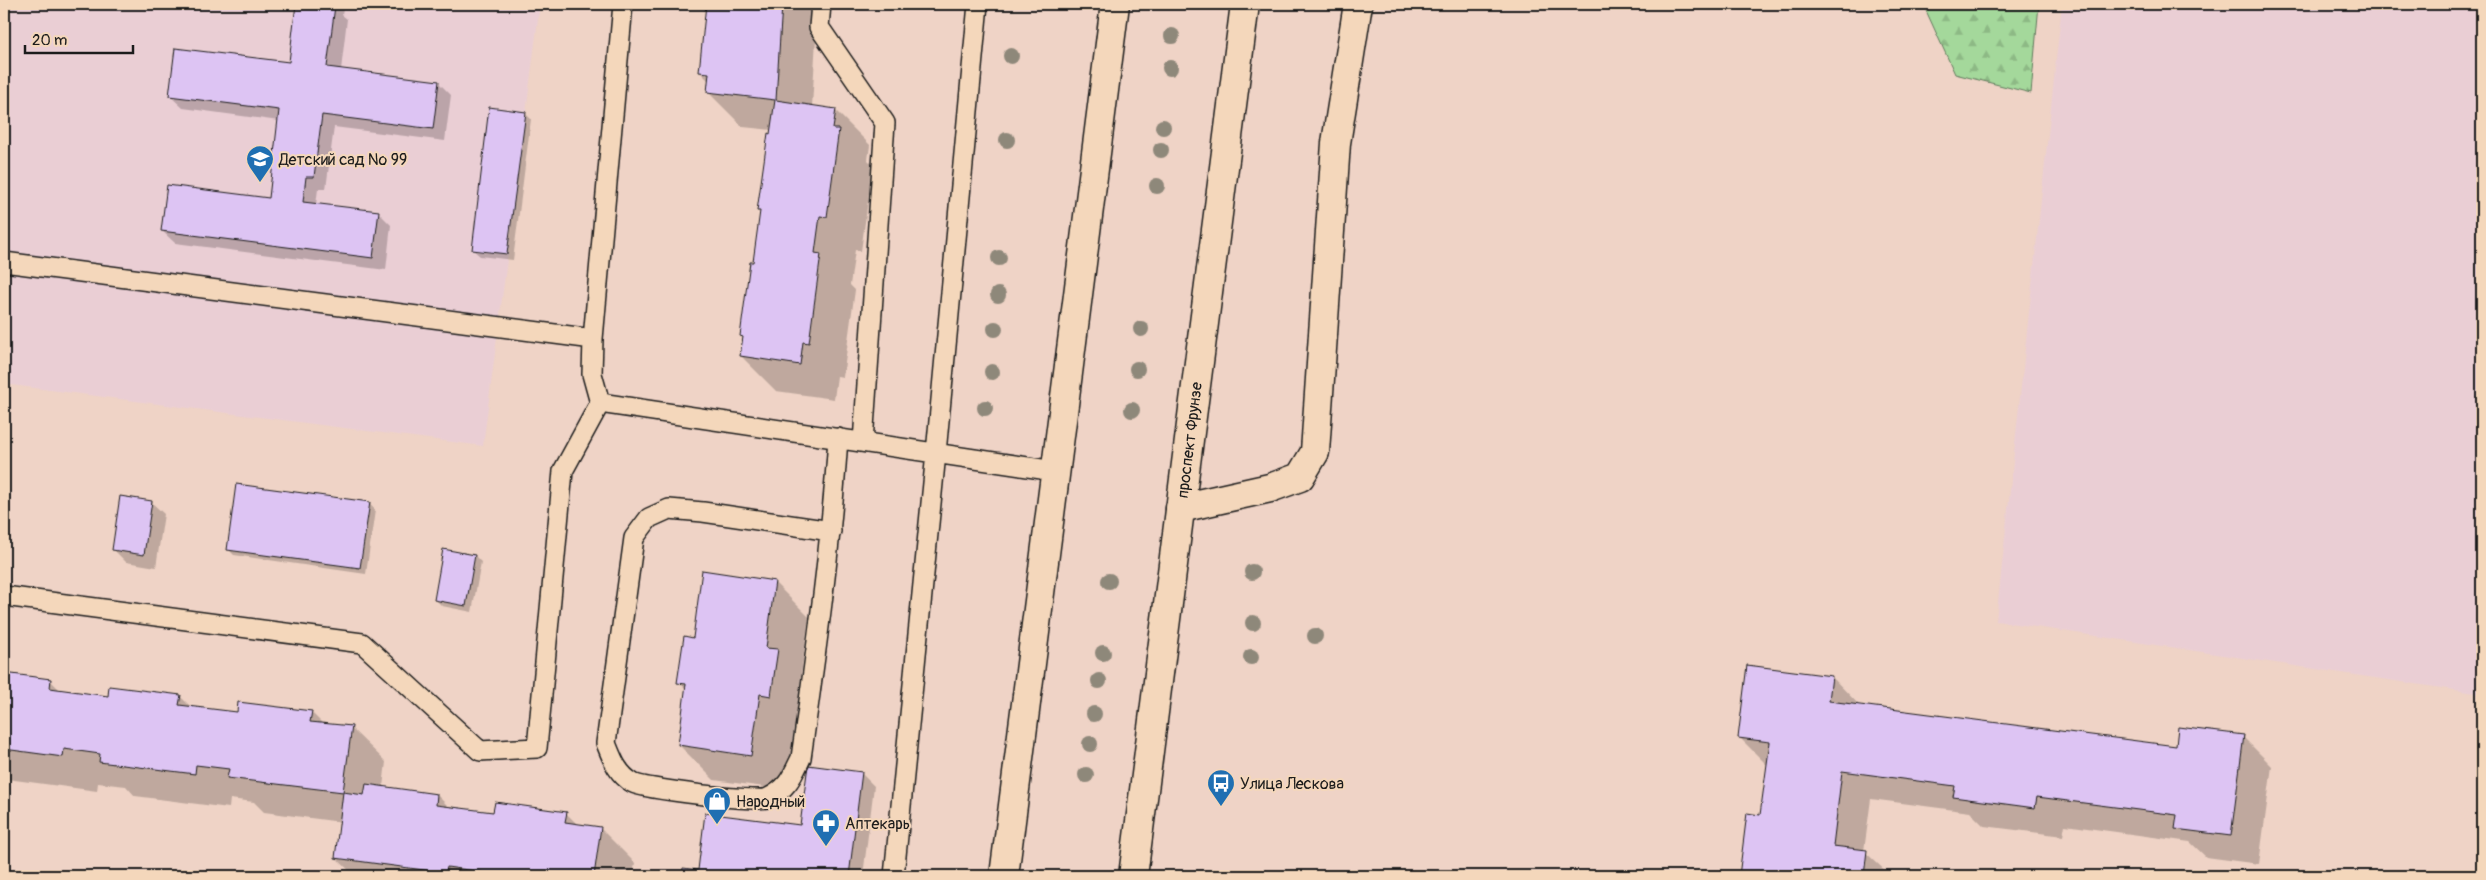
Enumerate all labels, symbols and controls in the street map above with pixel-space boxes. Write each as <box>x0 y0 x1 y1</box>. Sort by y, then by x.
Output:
scale bar <box>25 22 132 54</box>
text: 20 m <box>32 31 67 50</box>
school or university icon: Детский сад № 99 <box>245 144 275 183</box>
place label: Детский сад № 99 <box>278 150 407 170</box>
street label: проспект Фрунзе <box>1173 381 1207 499</box>
bus stop icon: Улица Лескова <box>1206 768 1236 807</box>
place label: Улица Лескова <box>1240 774 1344 794</box>
shop icon: Народный <box>702 786 732 825</box>
place label: Народный <box>736 792 805 812</box>
pharmacy icon: Аптекарь <box>811 808 841 847</box>
place label: Аптекарь <box>845 814 910 834</box>

